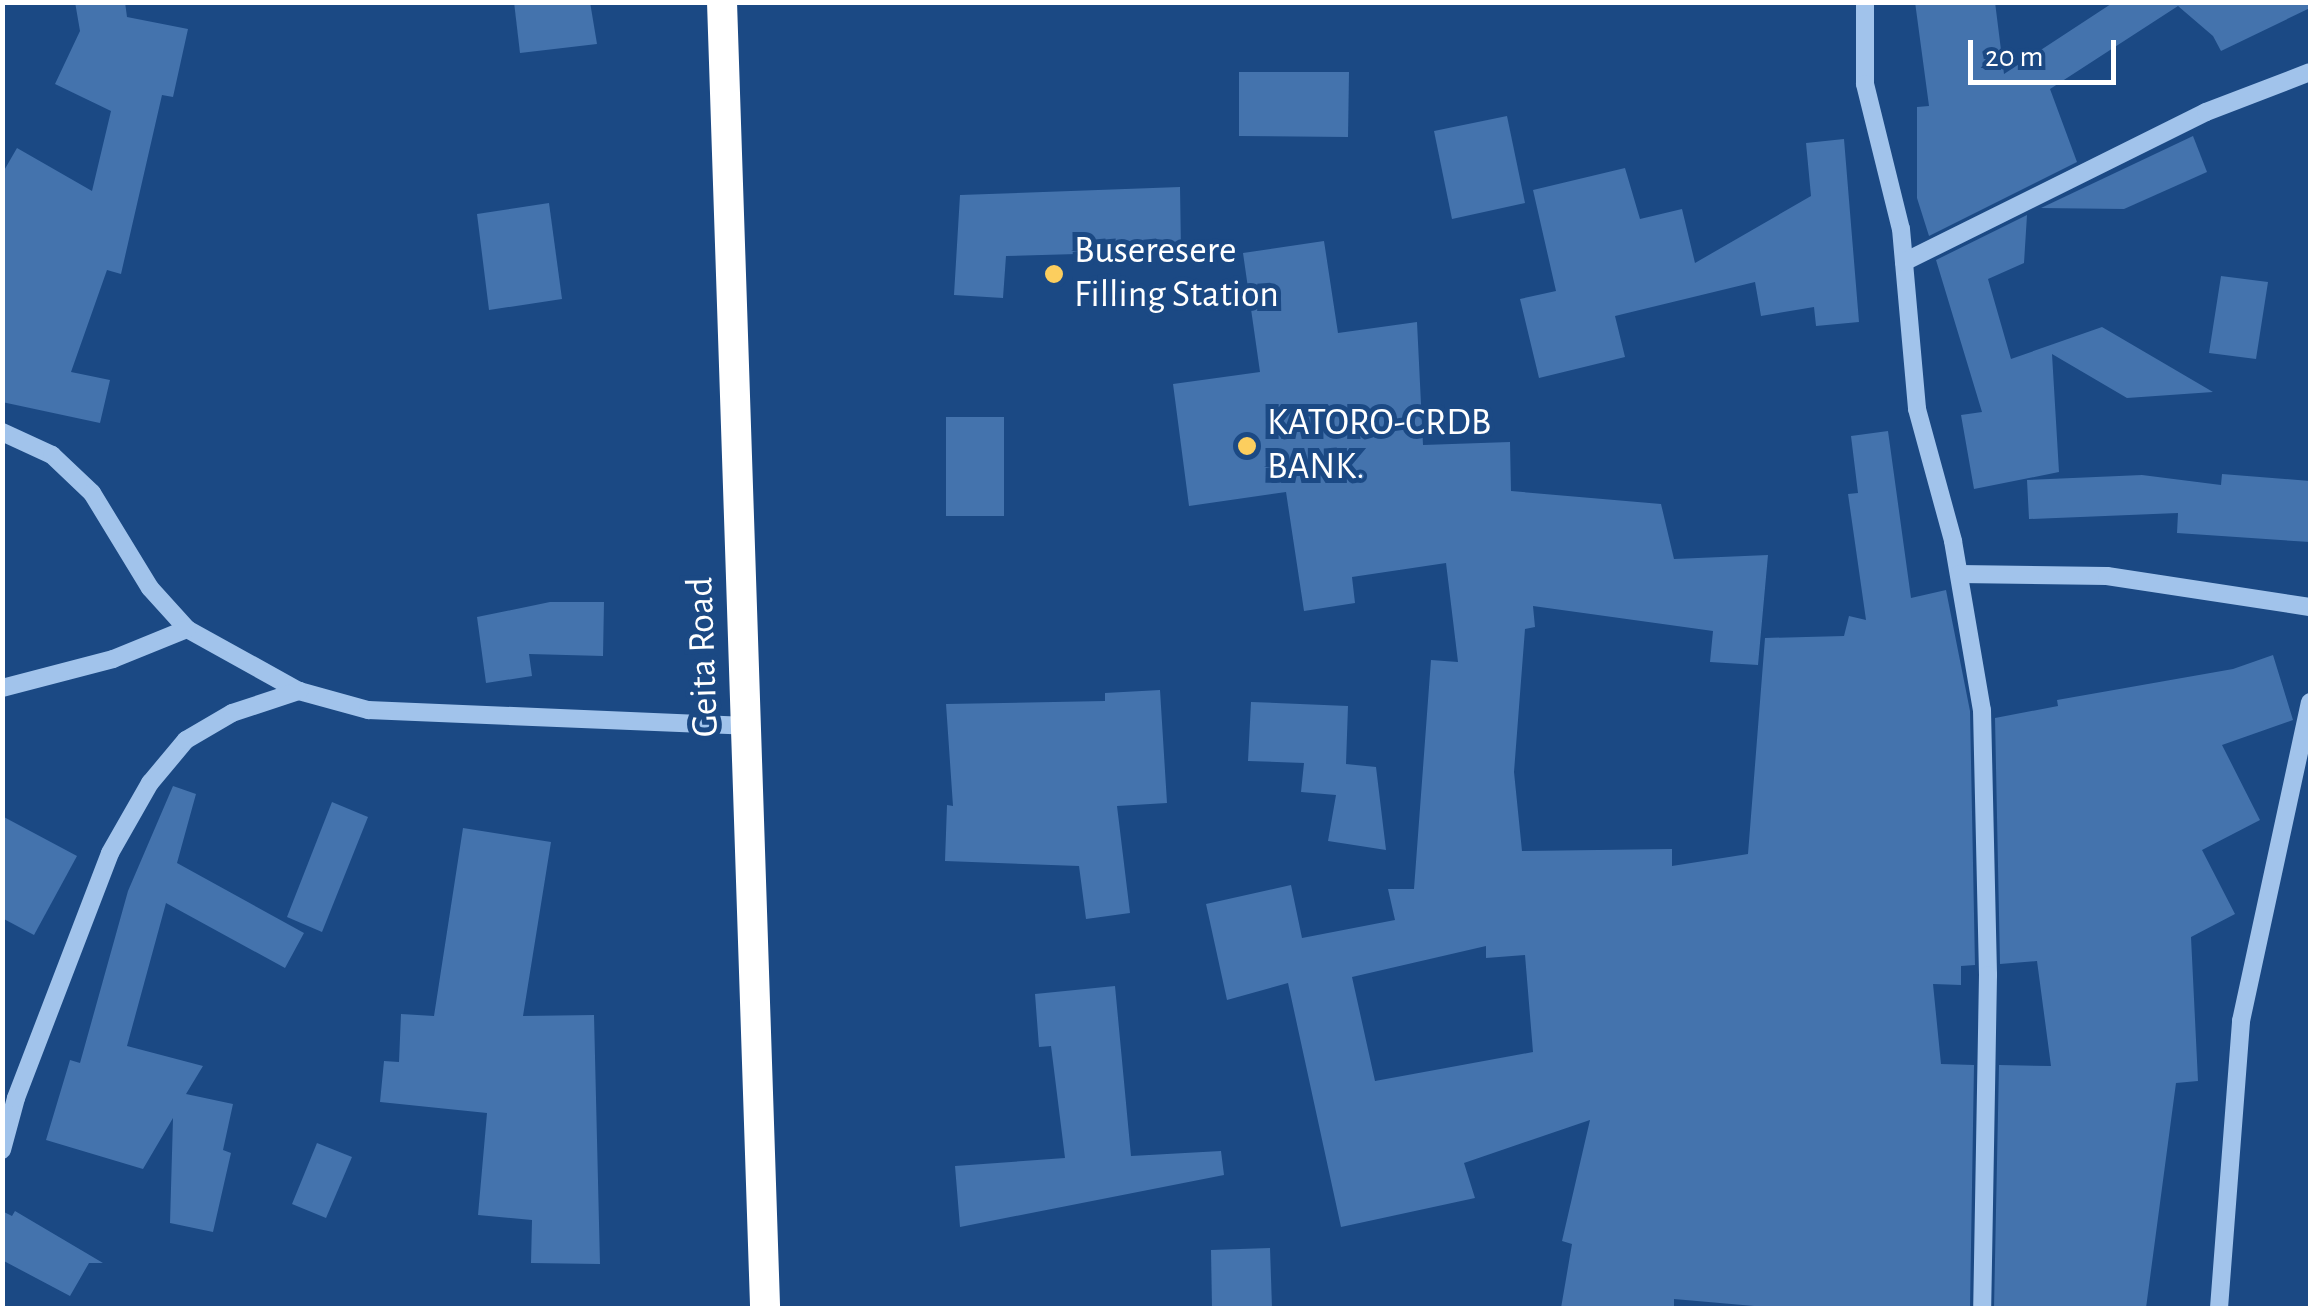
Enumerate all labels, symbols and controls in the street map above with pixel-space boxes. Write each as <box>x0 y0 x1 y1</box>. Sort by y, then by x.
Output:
scale bar <box>1973 20 2120 82</box>
text: 20 m <box>1985 42 2043 72</box>
place label: Buseresere Filling Station <box>1074 229 1279 318</box>
marker: Buseresere Filling Station <box>1043 263 1065 285</box>
place label: KATORO-CRDB BANK. <box>1267 401 1491 490</box>
marker: KATORO-CRDB BANK. <box>1236 435 1258 457</box>
street label: Geita Road <box>678 576 730 738</box>

